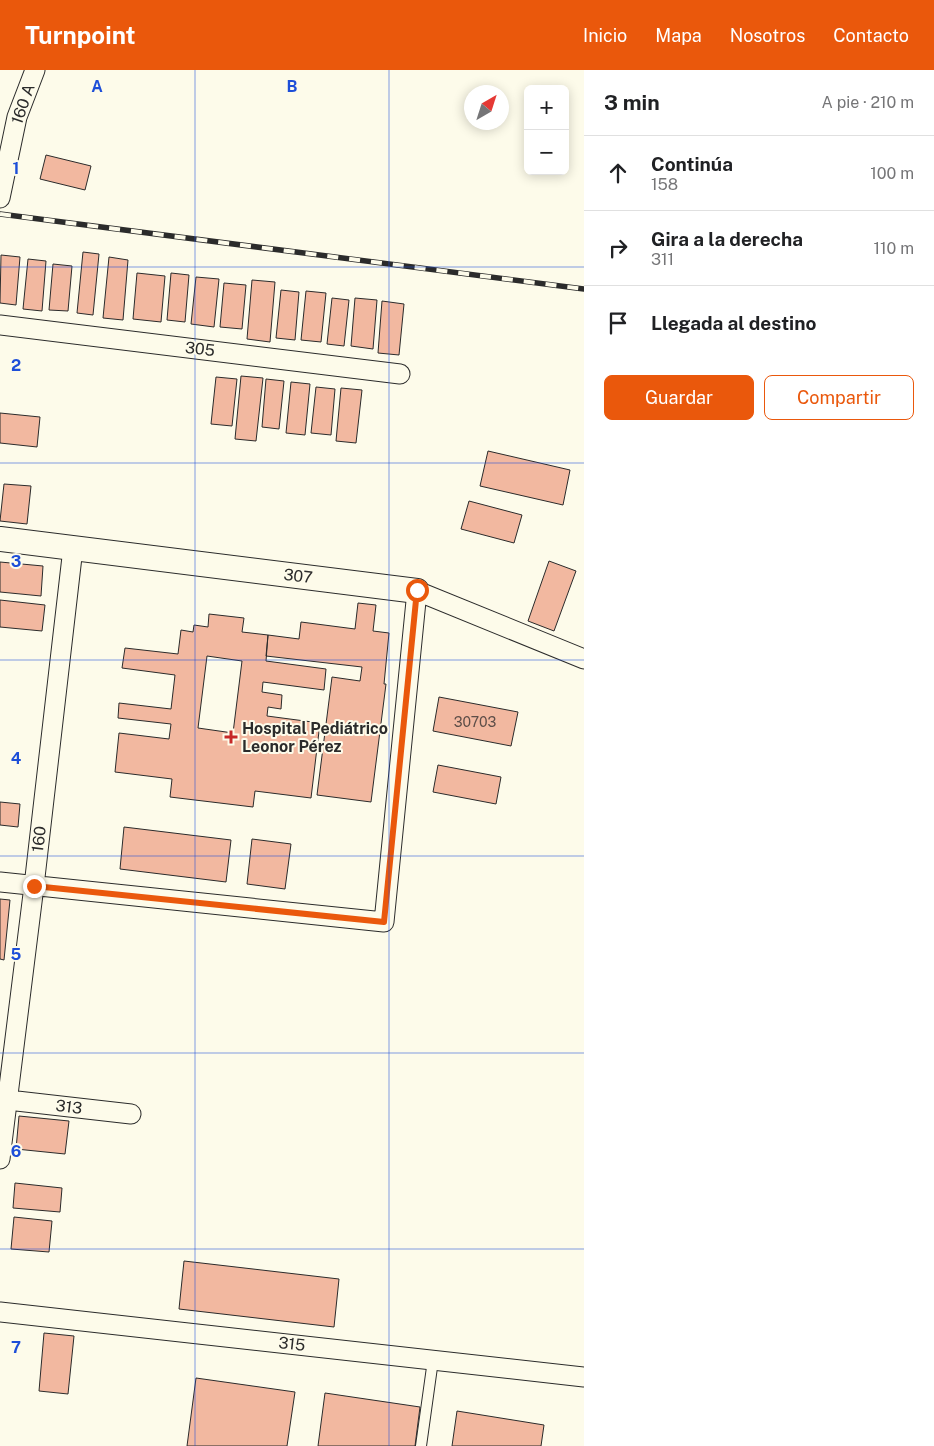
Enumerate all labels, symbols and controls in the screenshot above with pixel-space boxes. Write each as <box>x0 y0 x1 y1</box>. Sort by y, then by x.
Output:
text: Turnpoint <box>25 21 135 49</box>
text: Inicio <box>583 25 627 46</box>
text: Mapa <box>655 25 702 46</box>
text: Nosotros <box>730 25 805 46</box>
text: Contacto <box>833 25 909 46</box>
text: A <box>91 77 103 96</box>
text: B <box>287 77 298 96</box>
street label: 160 A <box>7 81 39 127</box>
north arrow <box>464 85 509 130</box>
map controls <box>524 85 569 175</box>
button: + <box>524 85 569 130</box>
text: 3 min <box>604 90 660 115</box>
text: A pie · 210 m <box>821 93 914 112</box>
button: − <box>524 130 569 175</box>
text: Continúa <box>651 153 733 175</box>
text: 1 <box>13 159 19 178</box>
icon: ahead <box>604 159 632 187</box>
text: 100 m <box>870 164 914 183</box>
text: 158 <box>651 175 678 194</box>
text: Gira a la derecha <box>651 228 803 250</box>
icon: right <box>604 234 632 262</box>
text: 110 m <box>873 239 914 258</box>
text: 311 <box>651 250 674 269</box>
icon: arrive <box>604 309 632 337</box>
text: Llegada al destino <box>651 312 816 334</box>
street label: 305 <box>184 338 216 360</box>
text: 2 <box>11 356 21 375</box>
button: Guardar <box>604 375 754 420</box>
button: Compartir <box>764 375 914 420</box>
text: 3 <box>11 552 21 571</box>
street label: 307 <box>282 565 314 587</box>
route start <box>406 579 429 602</box>
house number: 30703 <box>454 714 496 730</box>
place label: Hospital Pediátrico Leonor Pérez <box>242 719 388 756</box>
marker: Hospital Pediátrico Leonor Pérez <box>224 730 238 744</box>
text: 4 <box>11 749 22 768</box>
street label: 160 <box>28 825 50 853</box>
route end <box>23 875 46 898</box>
text: 5 <box>11 945 22 964</box>
street label: 313 <box>55 1096 83 1118</box>
text: 6 <box>11 1142 21 1161</box>
street label: 315 <box>278 1333 306 1355</box>
text: 7 <box>11 1338 21 1357</box>

